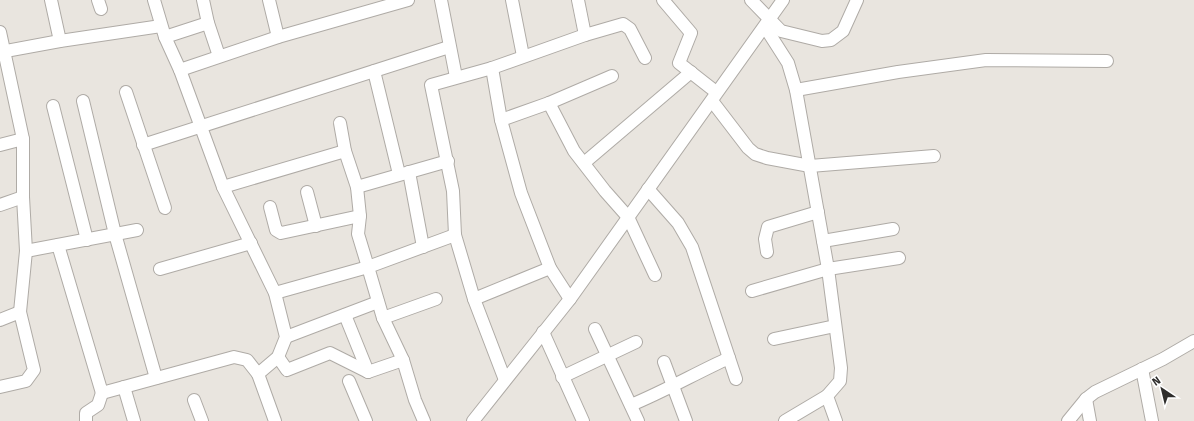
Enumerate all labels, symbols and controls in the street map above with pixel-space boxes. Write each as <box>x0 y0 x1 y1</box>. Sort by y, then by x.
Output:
north arrow <box>1142 369 1182 409</box>
text: N <box>1150 374 1163 389</box>

